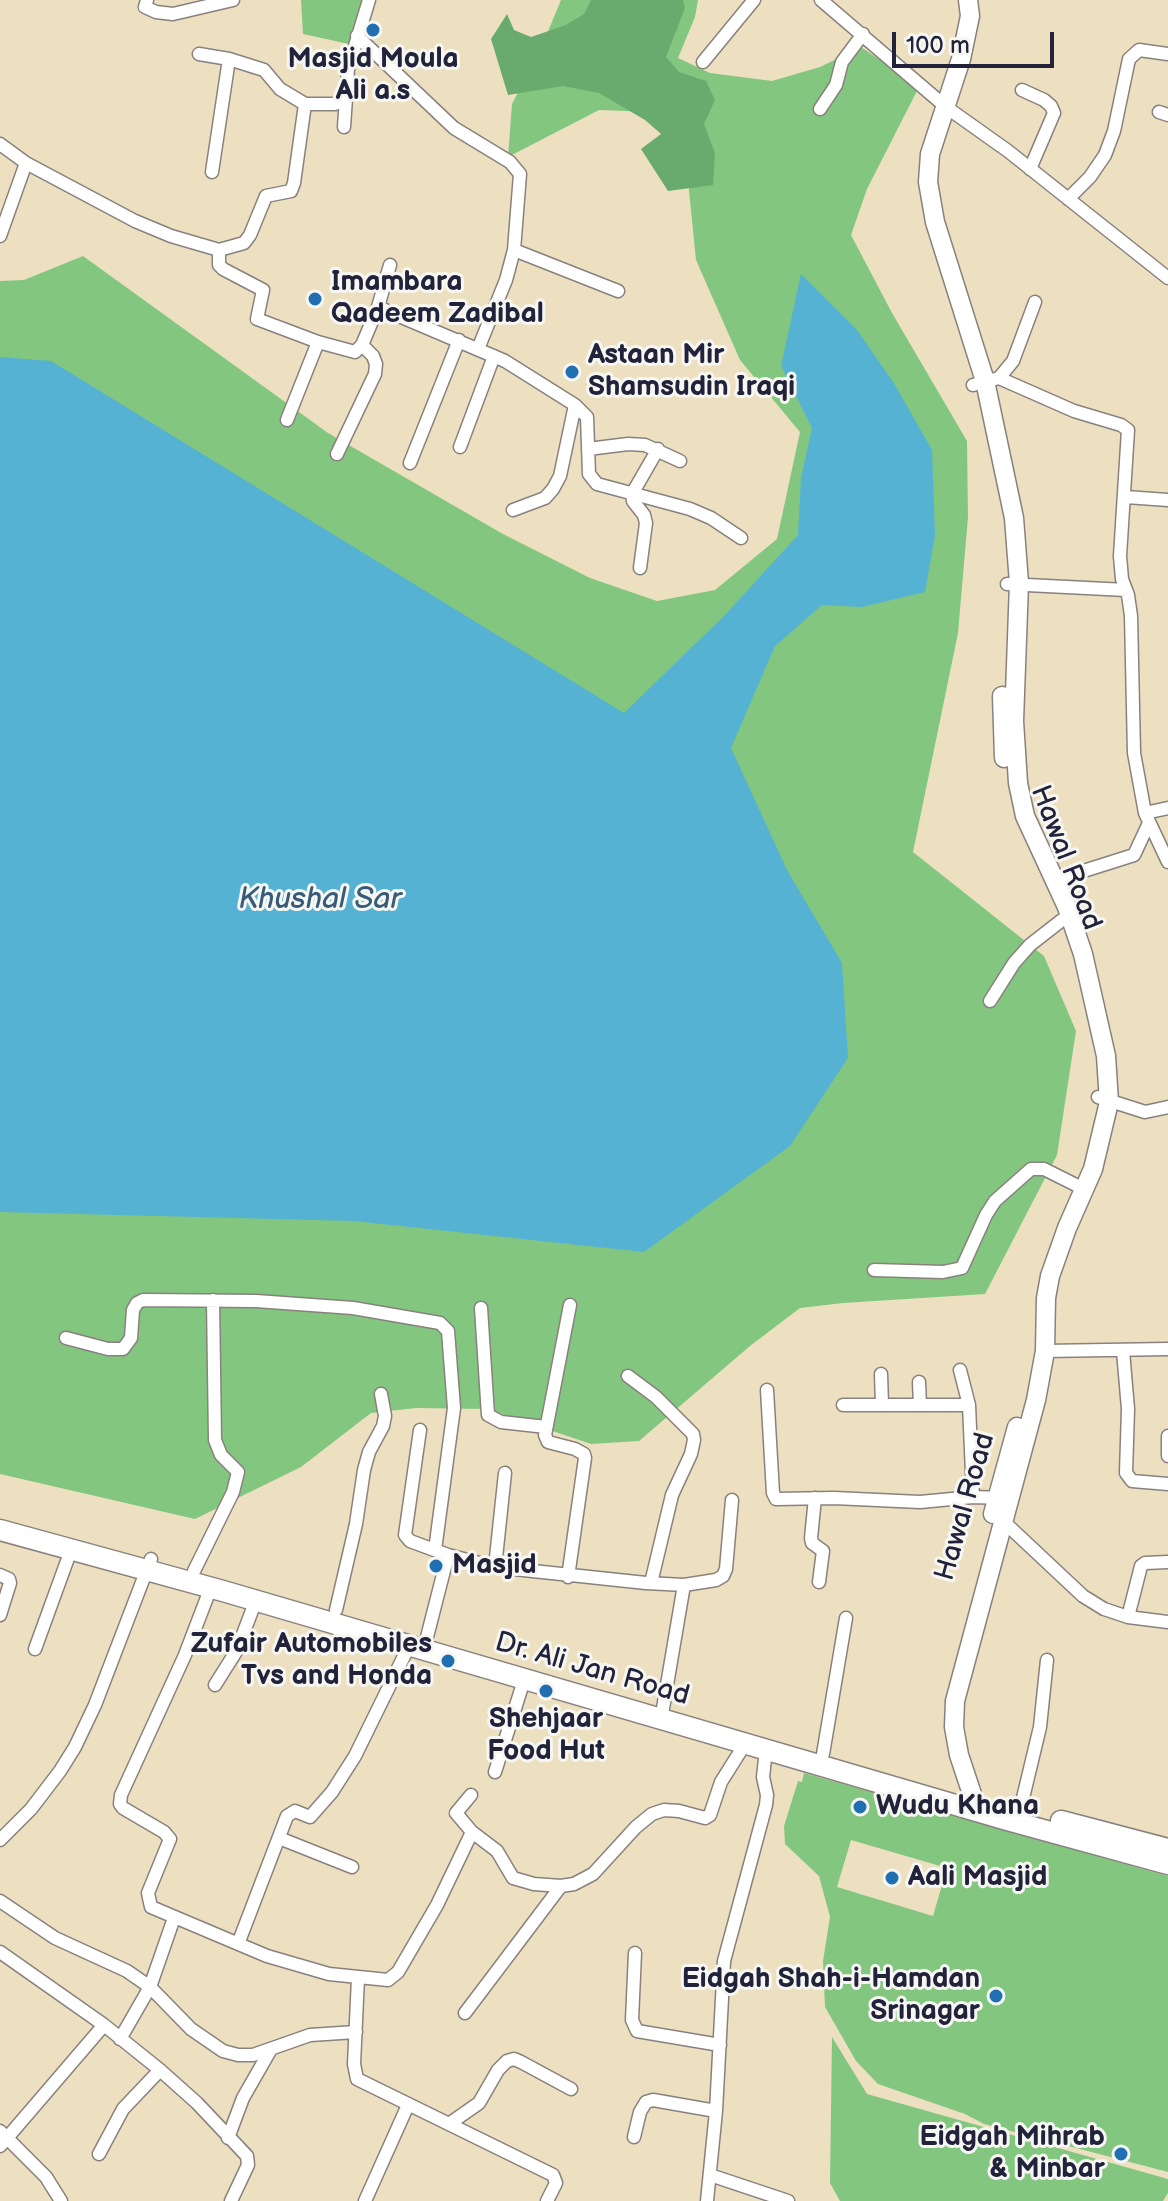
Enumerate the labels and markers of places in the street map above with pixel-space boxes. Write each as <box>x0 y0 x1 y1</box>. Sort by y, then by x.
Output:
marker: Masjid Moula Ali a.s <box>364 21 382 39</box>
place label: Masjid Moula Ali a.s <box>287 43 459 109</box>
place label: Imambara Qadeem Zadibal <box>331 266 544 332</box>
marker: Imambara Qadeem Zadibal <box>306 290 324 308</box>
place label: Astaan Mir Shamsudin Iraqi <box>588 339 795 405</box>
marker: Astaan Mir Shamsudin Iraqi <box>563 363 581 381</box>
place label: Masjid <box>452 1549 537 1583</box>
marker: Masjid <box>427 1557 445 1575</box>
place label: Zufair Automobiles Tvs and Honda <box>191 1628 432 1694</box>
marker: Zufair Automobiles Tvs and Honda <box>439 1652 457 1670</box>
marker: Shehjaar Food Hut <box>537 1682 555 1700</box>
place label: Shehjaar Food Hut <box>487 1703 605 1769</box>
place label: Wudu Khana <box>876 1790 1039 1824</box>
marker: Wudu Khana <box>851 1798 869 1816</box>
place label: Aali Masjid <box>908 1861 1047 1895</box>
marker: Aali Masjid <box>883 1869 901 1887</box>
place label: Eidgah Shah-i-Hamdan Srinagar <box>682 1963 980 2029</box>
marker: Eidgah Shah-i-Hamdan Srinagar <box>987 1987 1005 2005</box>
place label: Eidgah Mihrab & Minbar <box>919 2121 1105 2187</box>
marker: Eidgah Mihrab & Minbar <box>1112 2145 1130 2163</box>

